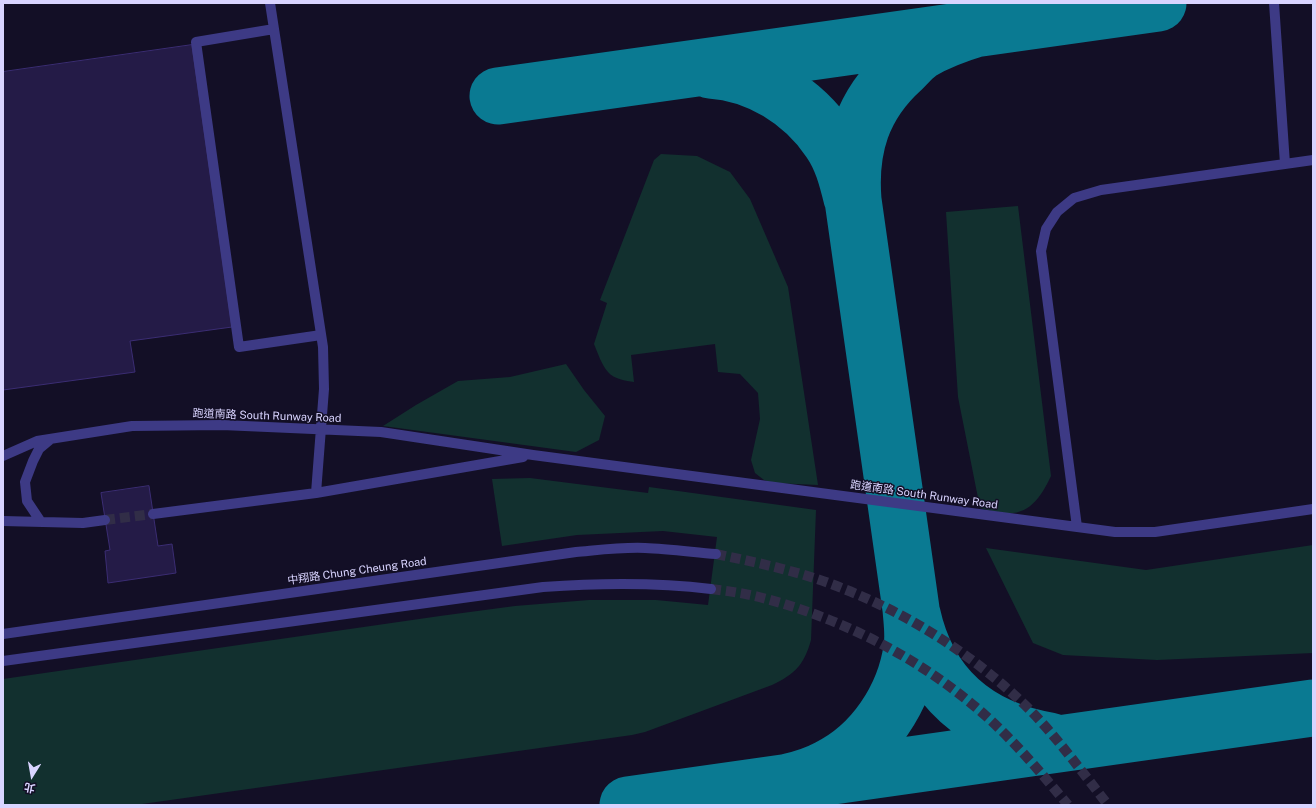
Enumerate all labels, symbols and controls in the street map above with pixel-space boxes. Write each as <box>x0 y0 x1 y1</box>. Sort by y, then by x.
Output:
street label: 跑道南路 South Runway Road <box>192 407 342 425</box>
street label: 跑道南路 South Runway Road <box>849 478 999 512</box>
street label: 中翔路 Chung Cheung Road <box>287 555 427 587</box>
north arrow <box>12 756 52 796</box>
text: 北 <box>23 781 36 795</box>

